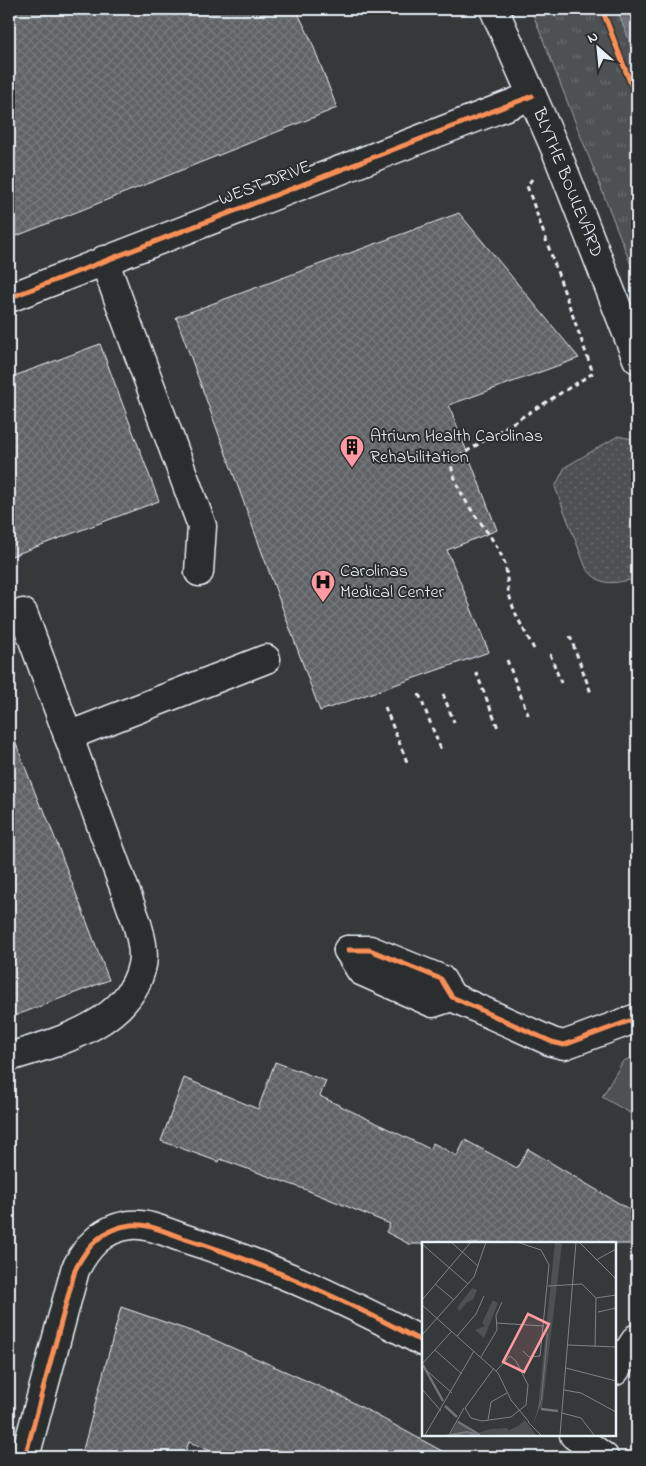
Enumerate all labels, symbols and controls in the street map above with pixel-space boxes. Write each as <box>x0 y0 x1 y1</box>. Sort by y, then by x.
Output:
north arrow <box>574 22 624 72</box>
text: N <box>584 26 602 49</box>
street label: BLYTHE BOULEVARD <box>525 104 609 262</box>
street label: WEST DRIVE <box>215 154 315 214</box>
place label: Atrium Health Carolinas Rehabilitation <box>370 424 543 471</box>
building icon: Atrium Health Carolinas Rehabilitation <box>339 434 365 468</box>
place label: Carolinas Medical Center <box>340 559 445 606</box>
hospital icon: Carolinas Medical Center <box>310 569 336 603</box>
inset map <box>422 1242 616 1436</box>

